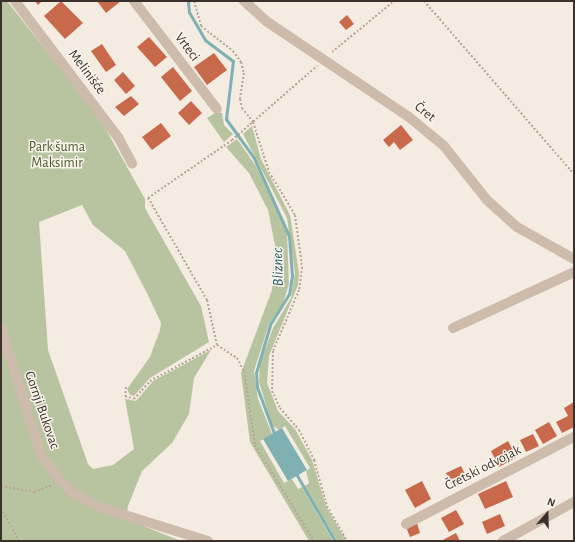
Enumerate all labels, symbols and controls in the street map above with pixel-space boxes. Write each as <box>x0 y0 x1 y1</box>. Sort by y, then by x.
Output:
street label: Vrteci <box>171 29 203 65</box>
street label: Melinišće <box>65 46 109 98</box>
street label: Čret <box>411 98 439 126</box>
park label: Park šuma Maksimir <box>29 139 85 172</box>
water label: Bliznec <box>269 248 287 286</box>
street label: Gornji Bukovac <box>21 369 63 451</box>
street label: Čretski odvojak <box>442 442 524 494</box>
north arrow <box>527 494 567 534</box>
text: N <box>546 496 557 509</box>

